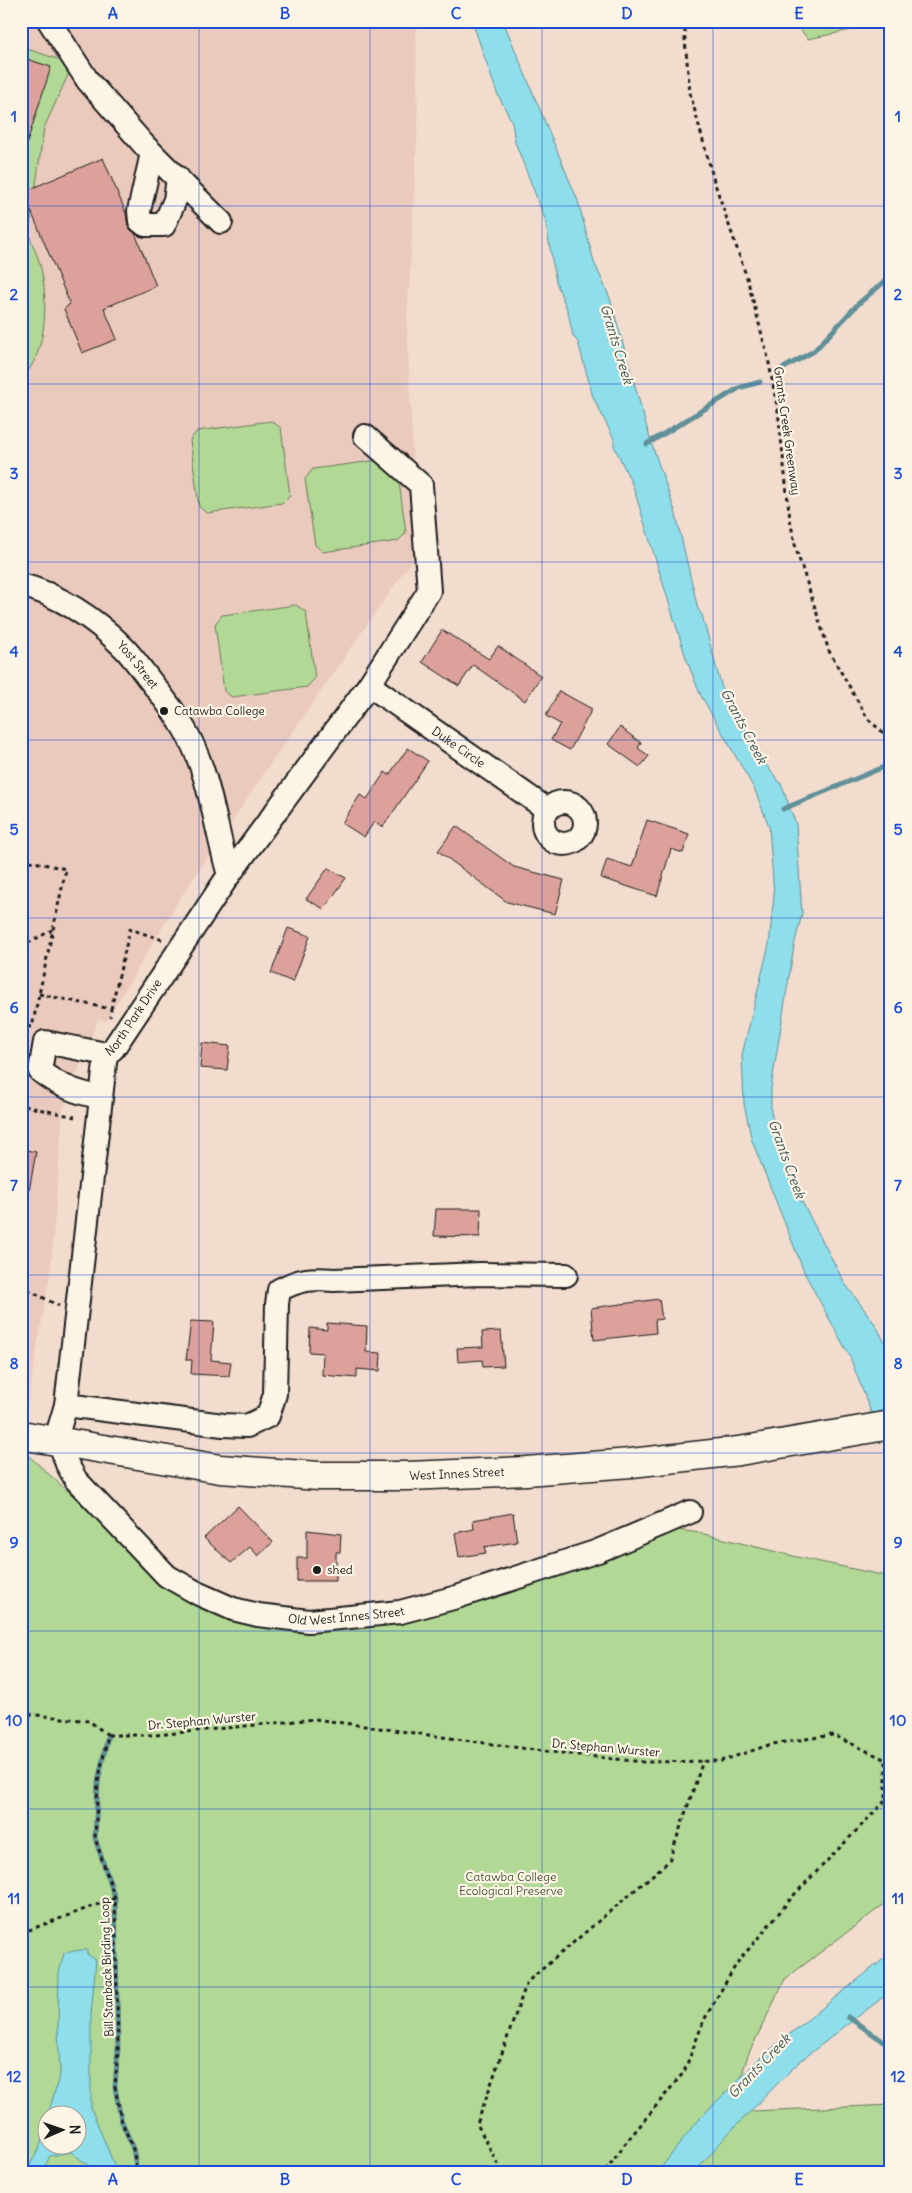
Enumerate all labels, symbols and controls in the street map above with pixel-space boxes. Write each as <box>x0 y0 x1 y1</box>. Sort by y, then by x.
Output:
text: A <box>108 3 118 23</box>
text: B <box>280 3 291 23</box>
text: C <box>451 3 462 23</box>
text: D <box>621 3 633 23</box>
text: E <box>794 3 804 23</box>
text: 1 <box>11 106 17 126</box>
text: 1 <box>895 106 901 126</box>
text: 2 <box>10 284 19 304</box>
text: 2 <box>894 284 903 304</box>
water label: Grants Creek <box>596 302 638 387</box>
street label: Grants Creek Greenway <box>771 366 804 496</box>
text: 3 <box>9 463 19 483</box>
text: 3 <box>893 463 903 483</box>
street label: Yost Street <box>114 637 162 692</box>
text: 4 <box>9 641 19 661</box>
text: 4 <box>893 641 903 661</box>
water label: Grants Creek <box>717 685 772 767</box>
place label: Catawba College <box>174 703 265 718</box>
marker: Catawba College <box>158 705 170 717</box>
street label: Duke Circle <box>429 723 488 771</box>
text: 5 <box>9 819 19 839</box>
text: 5 <box>893 819 903 839</box>
street label: North Park Drive <box>102 976 165 1059</box>
text: 6 <box>9 997 19 1017</box>
text: 6 <box>893 997 903 1017</box>
water label: Grants Creek <box>764 1117 810 1202</box>
text: 7 <box>10 1175 18 1195</box>
text: 7 <box>894 1175 902 1195</box>
text: 8 <box>9 1353 19 1373</box>
text: 8 <box>893 1353 903 1373</box>
street label: West Innes Street <box>409 1464 505 1483</box>
text: 9 <box>9 1532 19 1552</box>
text: 9 <box>893 1532 903 1552</box>
place label: shed <box>327 1562 353 1577</box>
marker: shed <box>311 1564 323 1576</box>
street label: Old West Innes Street <box>287 1603 406 1628</box>
street label: Dr. Stephan Wurster <box>147 1708 257 1733</box>
text: 10 <box>6 1710 22 1730</box>
text: 10 <box>890 1710 906 1730</box>
street label: Dr. Stephan Wurster <box>551 1735 661 1760</box>
park label: Catawba College Ecological Preserve <box>459 1869 563 1898</box>
text: 11 <box>8 1888 20 1908</box>
text: 11 <box>892 1888 904 1908</box>
street label: Bill Stanback Birding Loop <box>97 1897 116 2037</box>
water label: Grants Creek <box>724 2029 795 2102</box>
text: 12 <box>6 2066 22 2086</box>
text: 12 <box>890 2066 906 2086</box>
north arrow <box>38 2106 88 2156</box>
text: N <box>66 2124 84 2135</box>
text: A <box>108 2169 118 2189</box>
text: B <box>280 2169 291 2189</box>
text: C <box>451 2169 462 2189</box>
text: D <box>621 2169 633 2189</box>
text: E <box>794 2169 804 2189</box>

